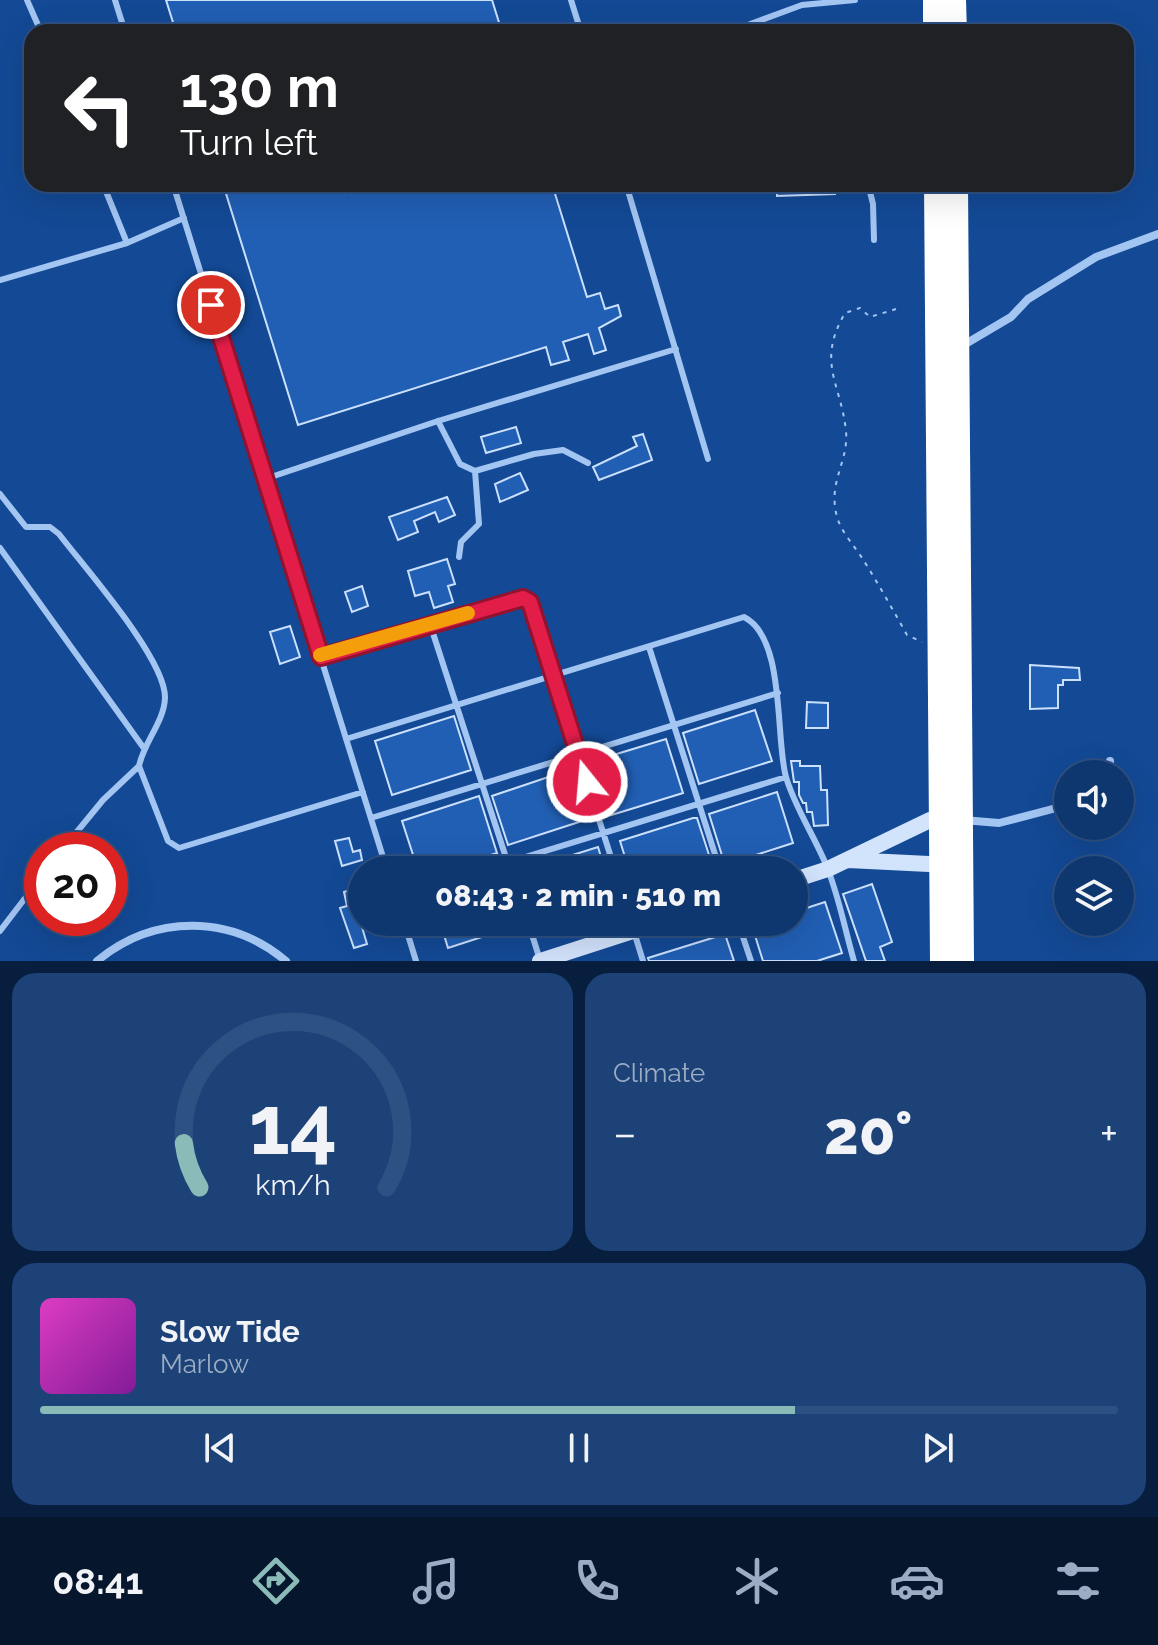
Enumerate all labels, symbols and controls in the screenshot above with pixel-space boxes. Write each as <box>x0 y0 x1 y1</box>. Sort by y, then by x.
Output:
text: 130 m <box>180 54 339 120</box>
icon: left <box>48 56 152 160</box>
text: Turn left <box>180 121 318 163</box>
pin <box>177 271 245 339</box>
icon: arrive <box>189 283 233 327</box>
position arrow <box>545 740 629 824</box>
map controls <box>1054 760 1134 936</box>
button: sound <box>1054 760 1134 840</box>
speed limit sign: 20 <box>24 832 128 936</box>
button: layers <box>1054 856 1134 936</box>
text: 08:43 · 2 min · 510 m <box>435 878 721 913</box>
text: Climate <box>613 1058 705 1088</box>
text: 14 <box>248 1076 337 1173</box>
text: 20° <box>824 1098 912 1168</box>
text: − <box>613 1108 637 1159</box>
text: + <box>1100 1108 1118 1159</box>
text: km/h <box>255 1168 330 1202</box>
text: Slow Tide <box>160 1314 300 1349</box>
text: Marlow <box>160 1349 249 1379</box>
icon: previous <box>198 1426 242 1470</box>
icon: pause <box>557 1426 601 1470</box>
icon: next <box>916 1426 960 1470</box>
icon: directions <box>248 1553 304 1609</box>
icon: music <box>408 1553 464 1609</box>
icon: phone <box>569 1553 625 1609</box>
icon: climate <box>729 1553 785 1609</box>
icon: car <box>889 1553 945 1609</box>
icon: filters <box>1050 1553 1106 1609</box>
text: 08:41 <box>52 1560 143 1602</box>

